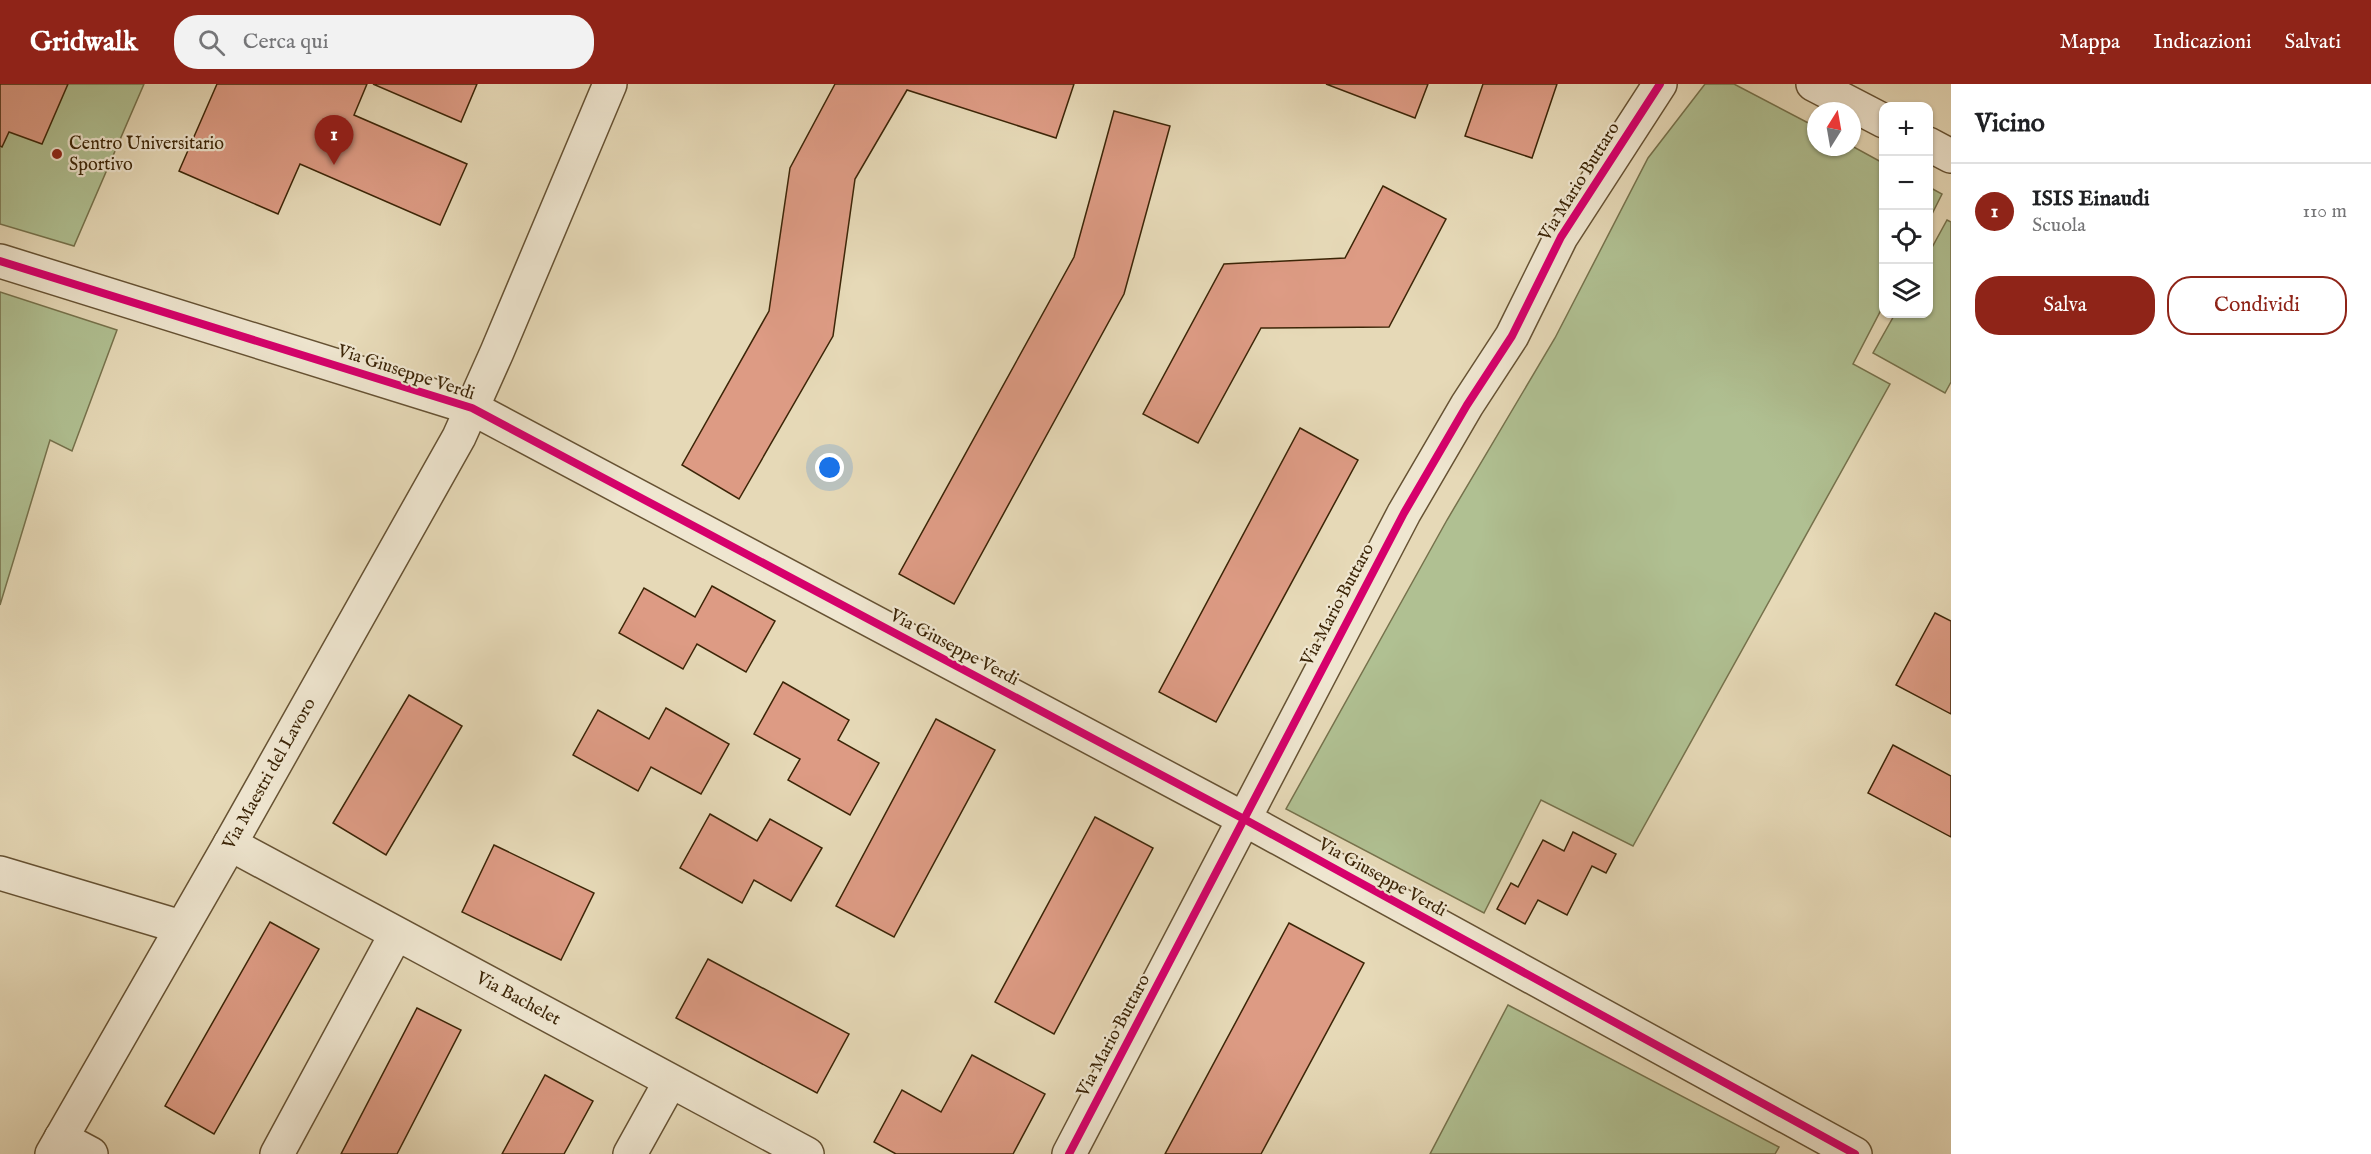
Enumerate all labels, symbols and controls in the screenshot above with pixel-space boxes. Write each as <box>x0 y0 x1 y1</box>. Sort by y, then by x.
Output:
search box <box>174 15 594 69</box>
text: Gridwalk <box>30 25 138 60</box>
icon: search <box>195 26 228 59</box>
text: Cerca qui <box>243 28 329 56</box>
text: Mappa <box>2060 29 2120 56</box>
text: Indicazioni <box>2153 29 2252 56</box>
text: Salvati <box>2285 29 2341 56</box>
north arrow <box>1807 102 1861 156</box>
map controls <box>1879 102 1933 318</box>
button: + <box>1879 102 1933 156</box>
text: Vicino <box>1975 107 2045 140</box>
pin: 1 <box>314 116 354 165</box>
street label: Via Mario Buttaro <box>1534 118 1626 246</box>
place label: Centro Universitario Sportivo <box>69 133 224 177</box>
marker: Centro Universitario Sportivo <box>50 147 64 161</box>
button: − <box>1879 156 1933 210</box>
text: ISIS Einaudi <box>2032 185 2150 213</box>
text: 1 <box>1991 199 1998 224</box>
text: 110 m <box>2303 199 2347 224</box>
button: locate <box>1879 210 1933 264</box>
text: Scuola <box>2032 213 2086 238</box>
button: layers <box>1879 264 1933 318</box>
button: Salva <box>1975 276 2155 335</box>
button: Condividi <box>2167 276 2347 335</box>
street label: Via Giuseppe Verdi <box>333 340 478 406</box>
your location <box>815 453 844 482</box>
street label: Via Mario Buttaro <box>1296 539 1380 671</box>
street label: Via Giuseppe Verdi <box>885 604 1023 692</box>
street label: Via Maestri del Lavoro <box>217 694 321 854</box>
street label: Via Giuseppe Verdi <box>1313 833 1450 923</box>
street label: Via Bachelet <box>471 966 564 1031</box>
street label: Via Mario Buttaro <box>1072 970 1156 1102</box>

